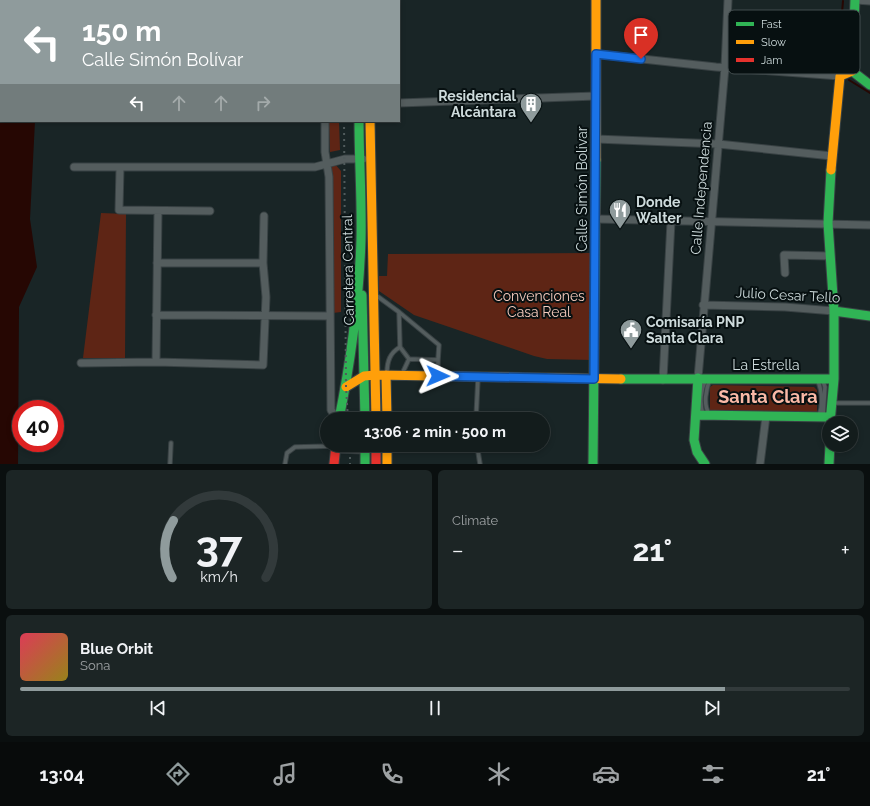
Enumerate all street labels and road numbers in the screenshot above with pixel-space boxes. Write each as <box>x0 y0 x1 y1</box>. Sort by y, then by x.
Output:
street label: Calle Independencia <box>687 121 715 255</box>
street label: Calle Simón Bolívar <box>574 126 590 252</box>
street label: Carretera Central <box>339 214 357 326</box>
street label: Julio Cesar Tello <box>735 284 841 306</box>
street label: La Estrella <box>732 357 800 373</box>

